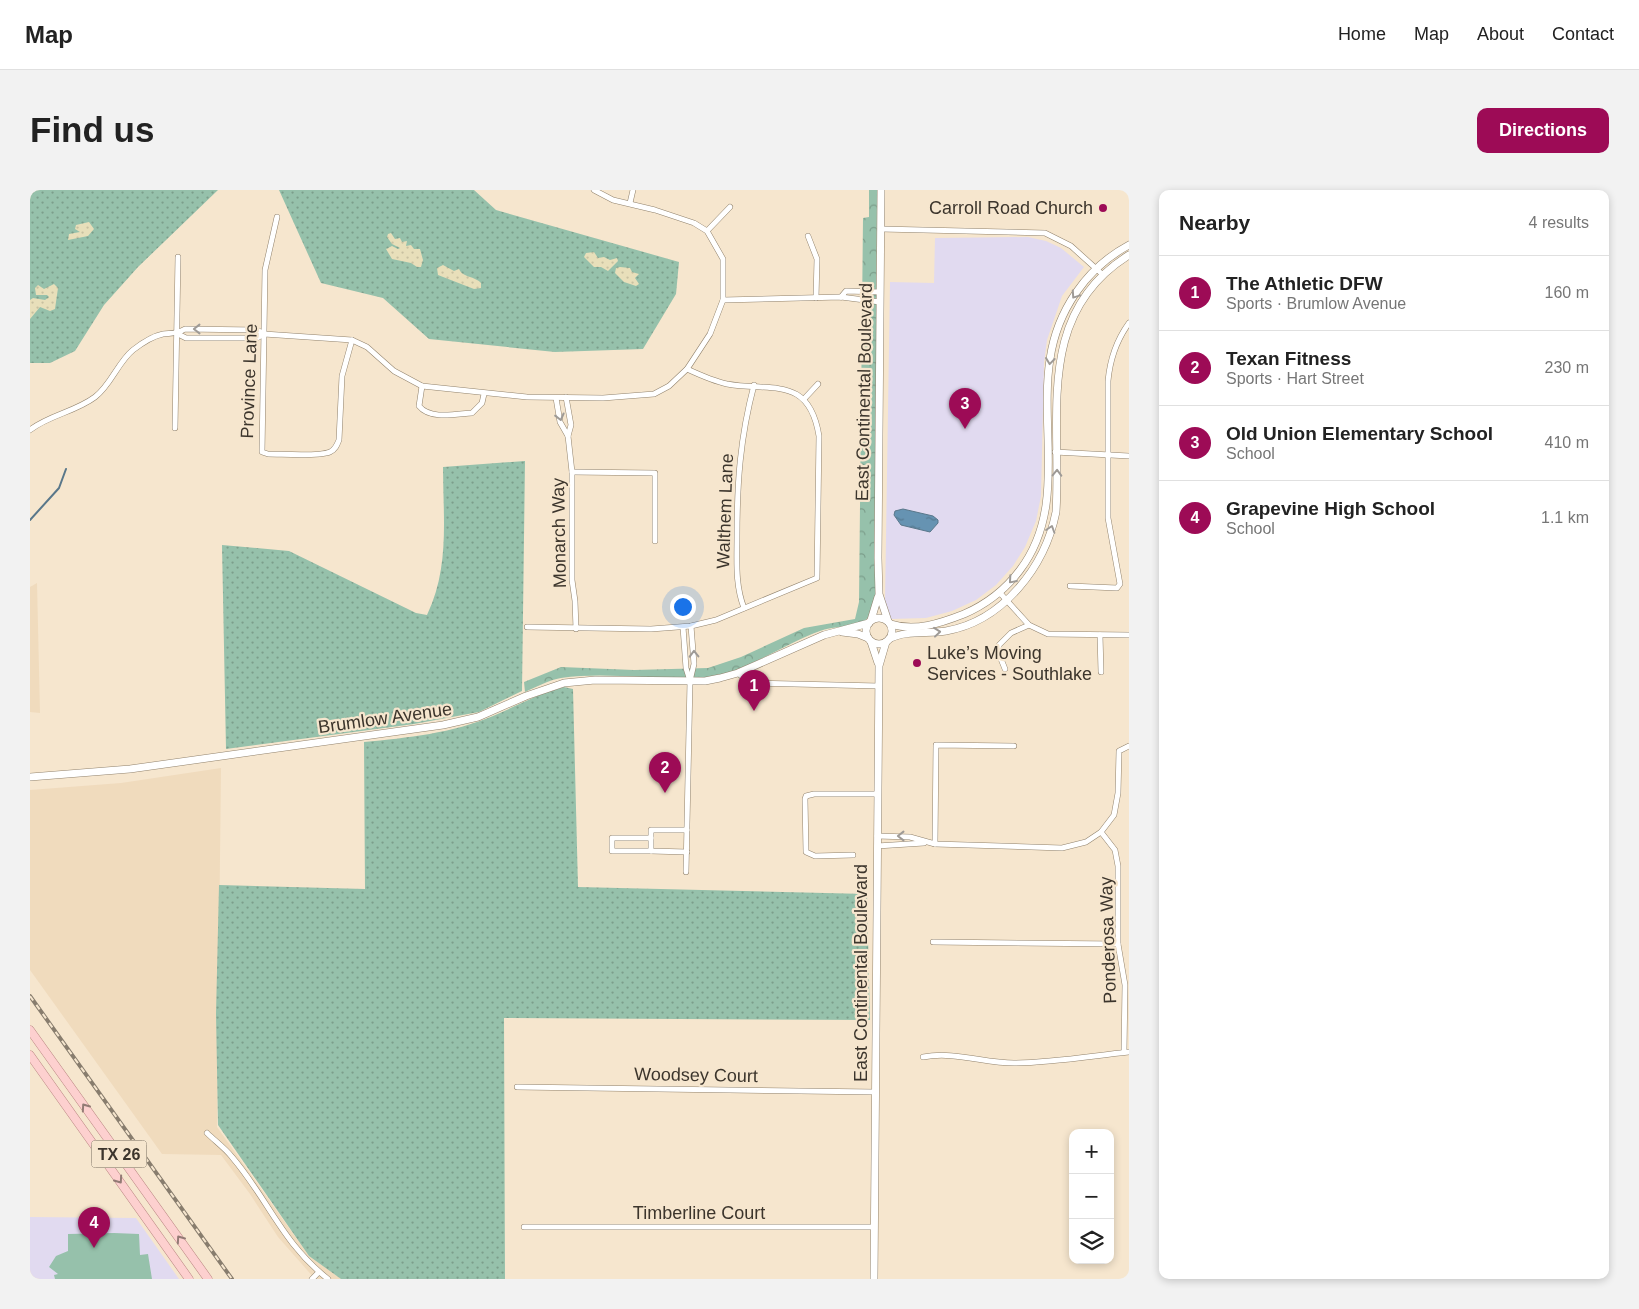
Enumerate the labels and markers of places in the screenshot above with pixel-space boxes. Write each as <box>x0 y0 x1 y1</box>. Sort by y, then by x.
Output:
place label: Carroll Road Church <box>929 198 1093 218</box>
marker: Carroll Road Church <box>1097 202 1109 214</box>
pin: 3 <box>949 388 981 429</box>
place label: Luke’s Moving Services - Southlake <box>927 643 1092 684</box>
marker: Luke’s Moving Services - Southlake <box>911 657 923 669</box>
pin: 1 <box>738 670 770 711</box>
pin: 2 <box>649 752 681 793</box>
pin: 4 <box>78 1207 110 1248</box>

